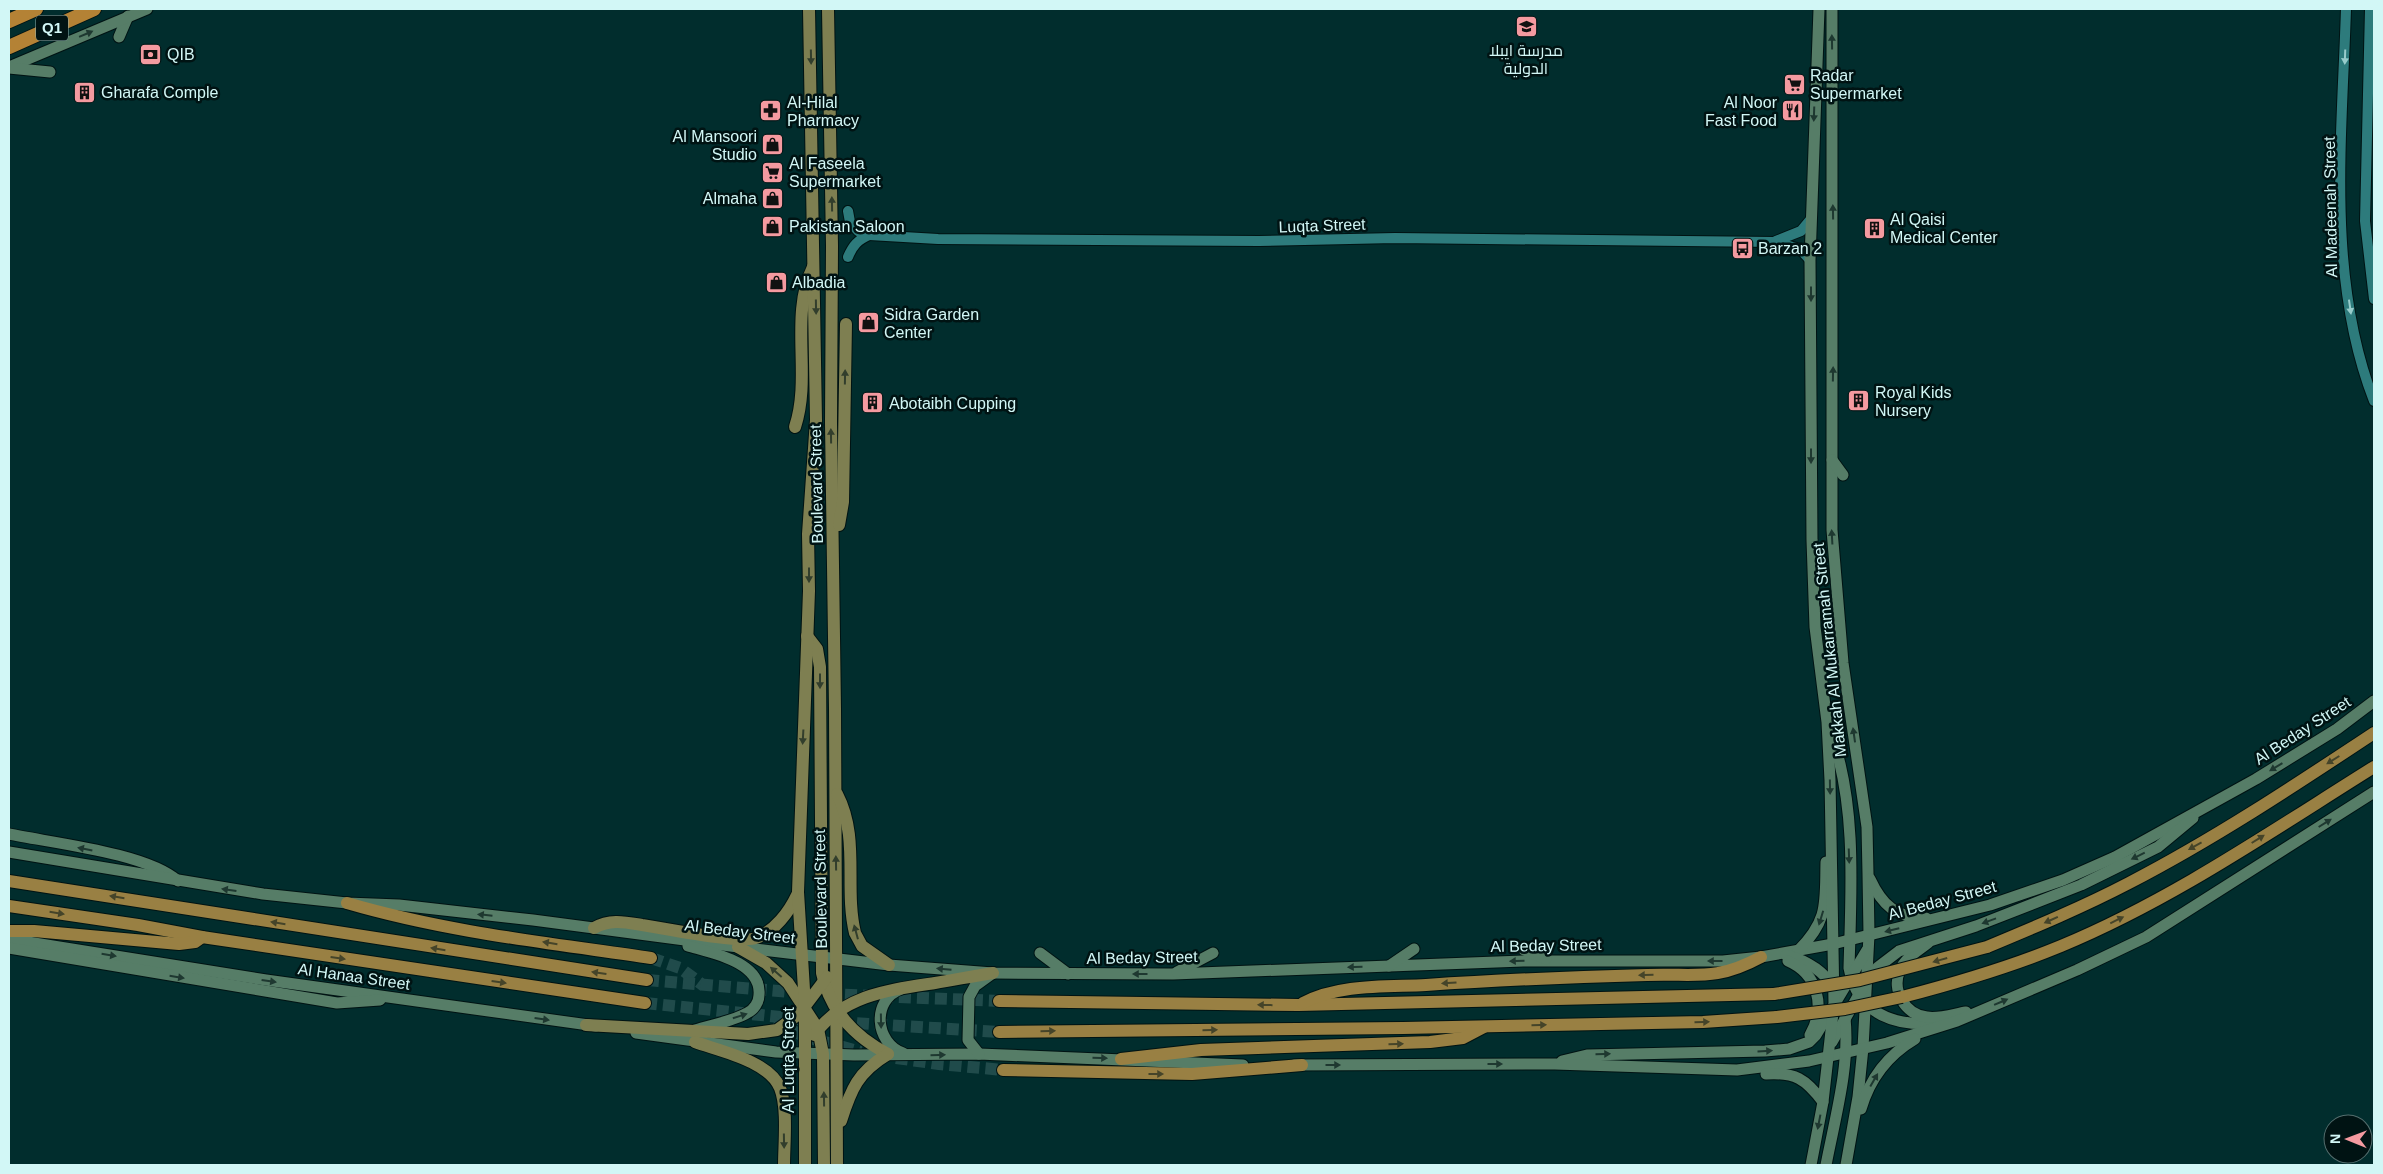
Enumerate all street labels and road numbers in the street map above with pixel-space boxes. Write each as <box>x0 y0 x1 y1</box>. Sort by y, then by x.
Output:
road number: Q1 <box>36 15 68 40</box>
street label: Al Madeenah Street <box>2321 136 2340 278</box>
street label: Luqta Street <box>1278 215 1366 236</box>
street label: Boulevard Street <box>807 424 826 544</box>
street label: Makkah Al Mukarramah Street <box>1810 542 1849 758</box>
street label: Al Beday Street <box>2251 693 2354 768</box>
street label: Boulevard Street <box>811 829 830 949</box>
street label: Al Beday Street <box>1886 878 1999 923</box>
street label: Al Beday Street <box>684 916 797 947</box>
street label: Al Beday Street <box>1490 936 1602 955</box>
street label: Al Beday Street <box>1086 948 1198 967</box>
street label: Al Hanaa Street <box>297 960 412 993</box>
street label: Al Luqta Street <box>780 1007 797 1113</box>

